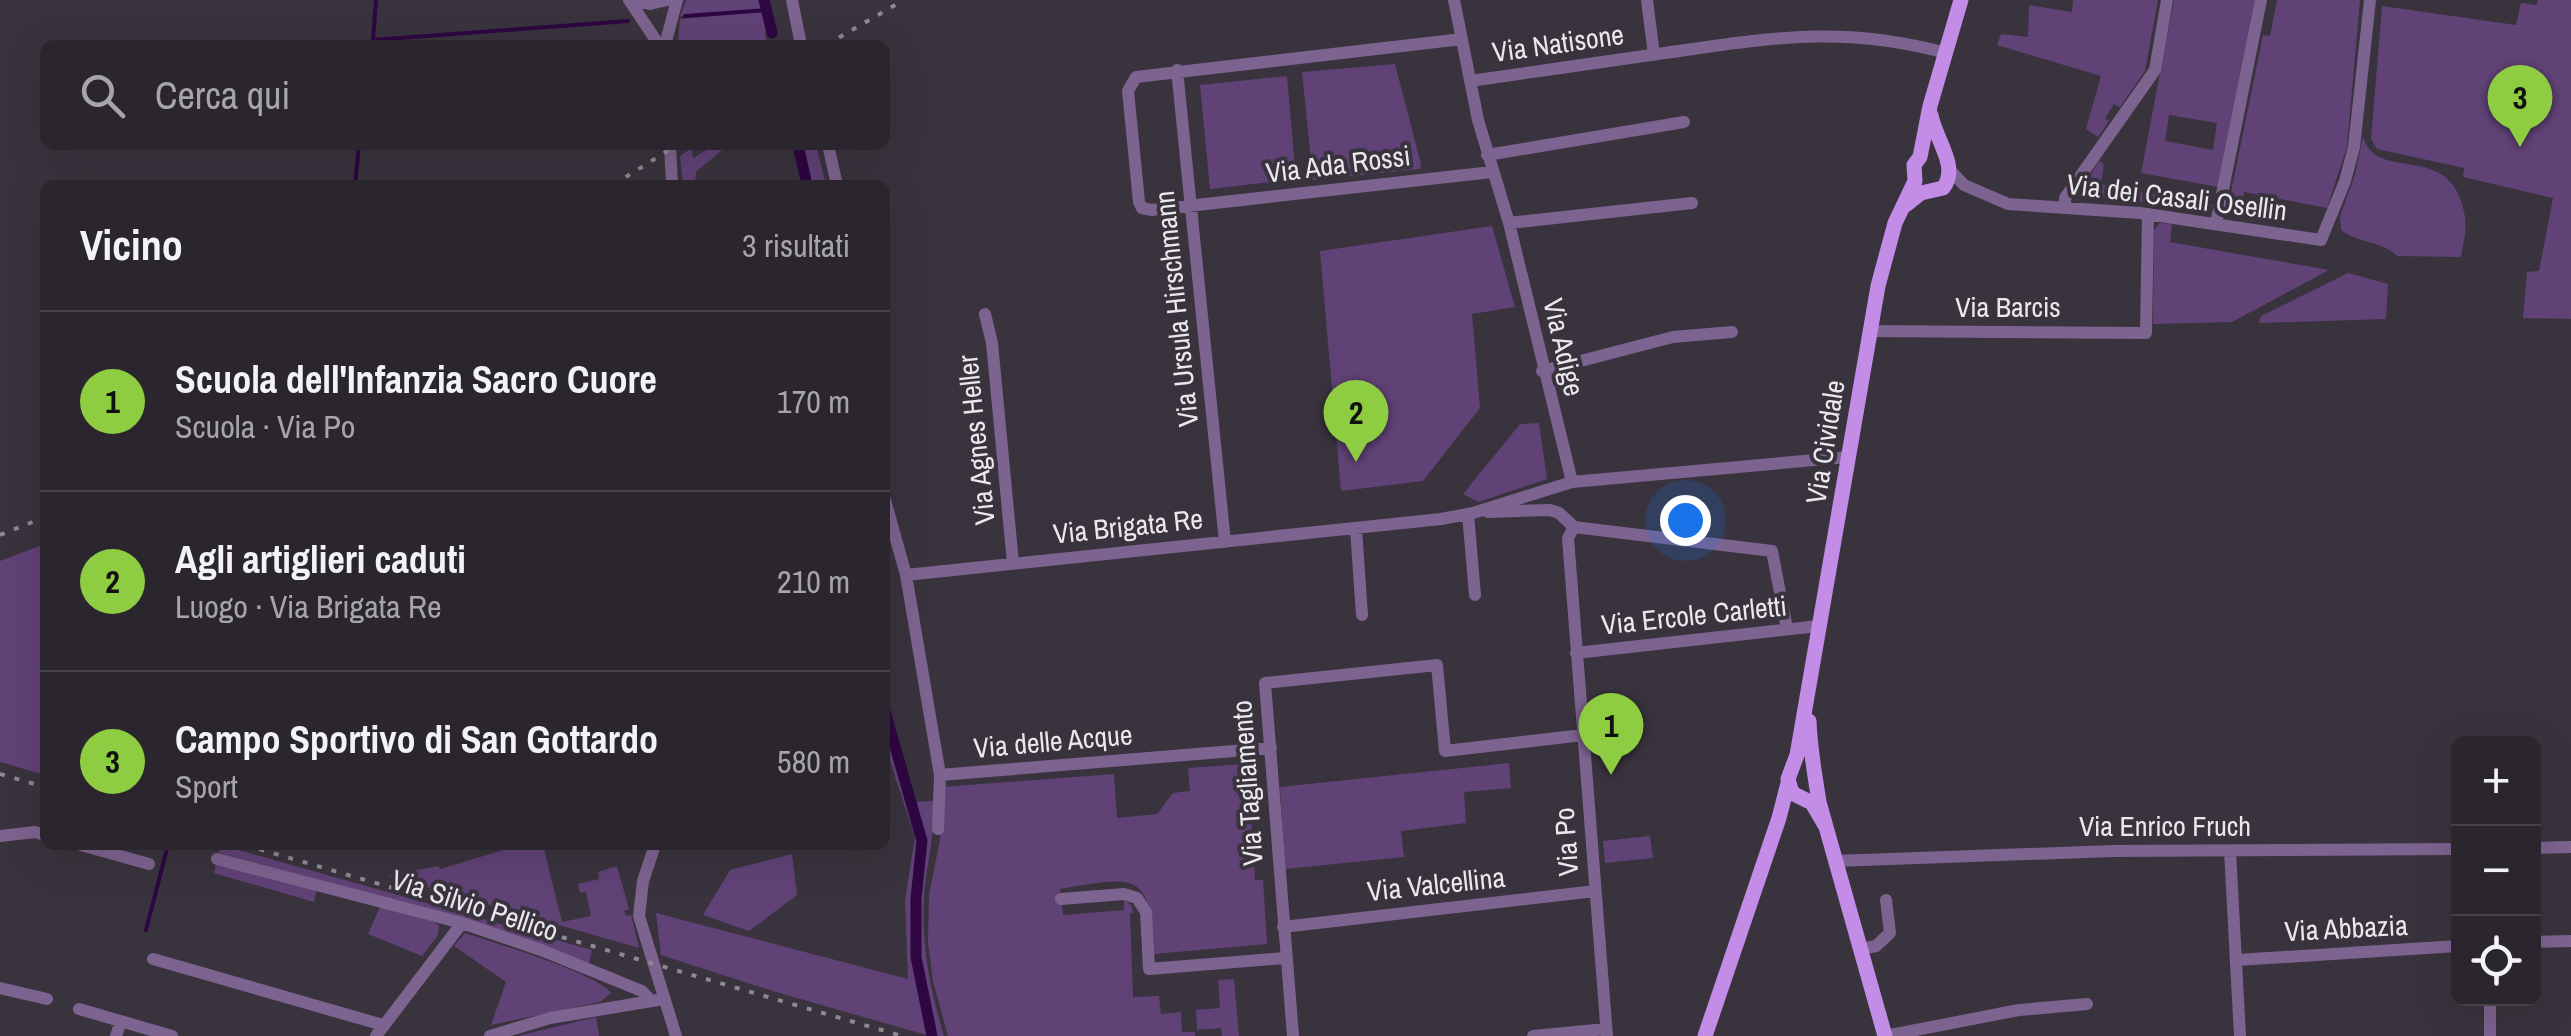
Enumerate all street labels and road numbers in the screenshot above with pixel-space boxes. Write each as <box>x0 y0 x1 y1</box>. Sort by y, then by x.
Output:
street label: Via Natisone <box>1490 15 1626 71</box>
street label: Via Ada Rossi <box>1264 136 1412 192</box>
street label: Via dei Casali Osellin <box>2065 165 2289 229</box>
street label: Via Ursula Hirschmann <box>1145 189 1207 429</box>
street label: Via Barcis <box>1955 288 2061 326</box>
street label: Via Adige <box>1534 294 1594 400</box>
street label: Via Agnes Heller <box>948 353 1004 527</box>
street label: Via Cividale <box>1796 377 1854 507</box>
street label: Via Brigata Re <box>1051 499 1205 553</box>
street label: Via Ercole Carletti <box>1600 586 1788 644</box>
street label: Via Tagliamento <box>1222 699 1272 867</box>
street label: Via delle Acque <box>972 715 1134 767</box>
street label: Via Po <box>1545 806 1587 878</box>
street label: Via Enrico Fruch <box>2079 807 2251 845</box>
street label: Via Valcellina <box>1365 858 1507 910</box>
street label: Via Silvio Pellico <box>387 860 563 950</box>
street label: Via Abbazia <box>2283 906 2409 950</box>

